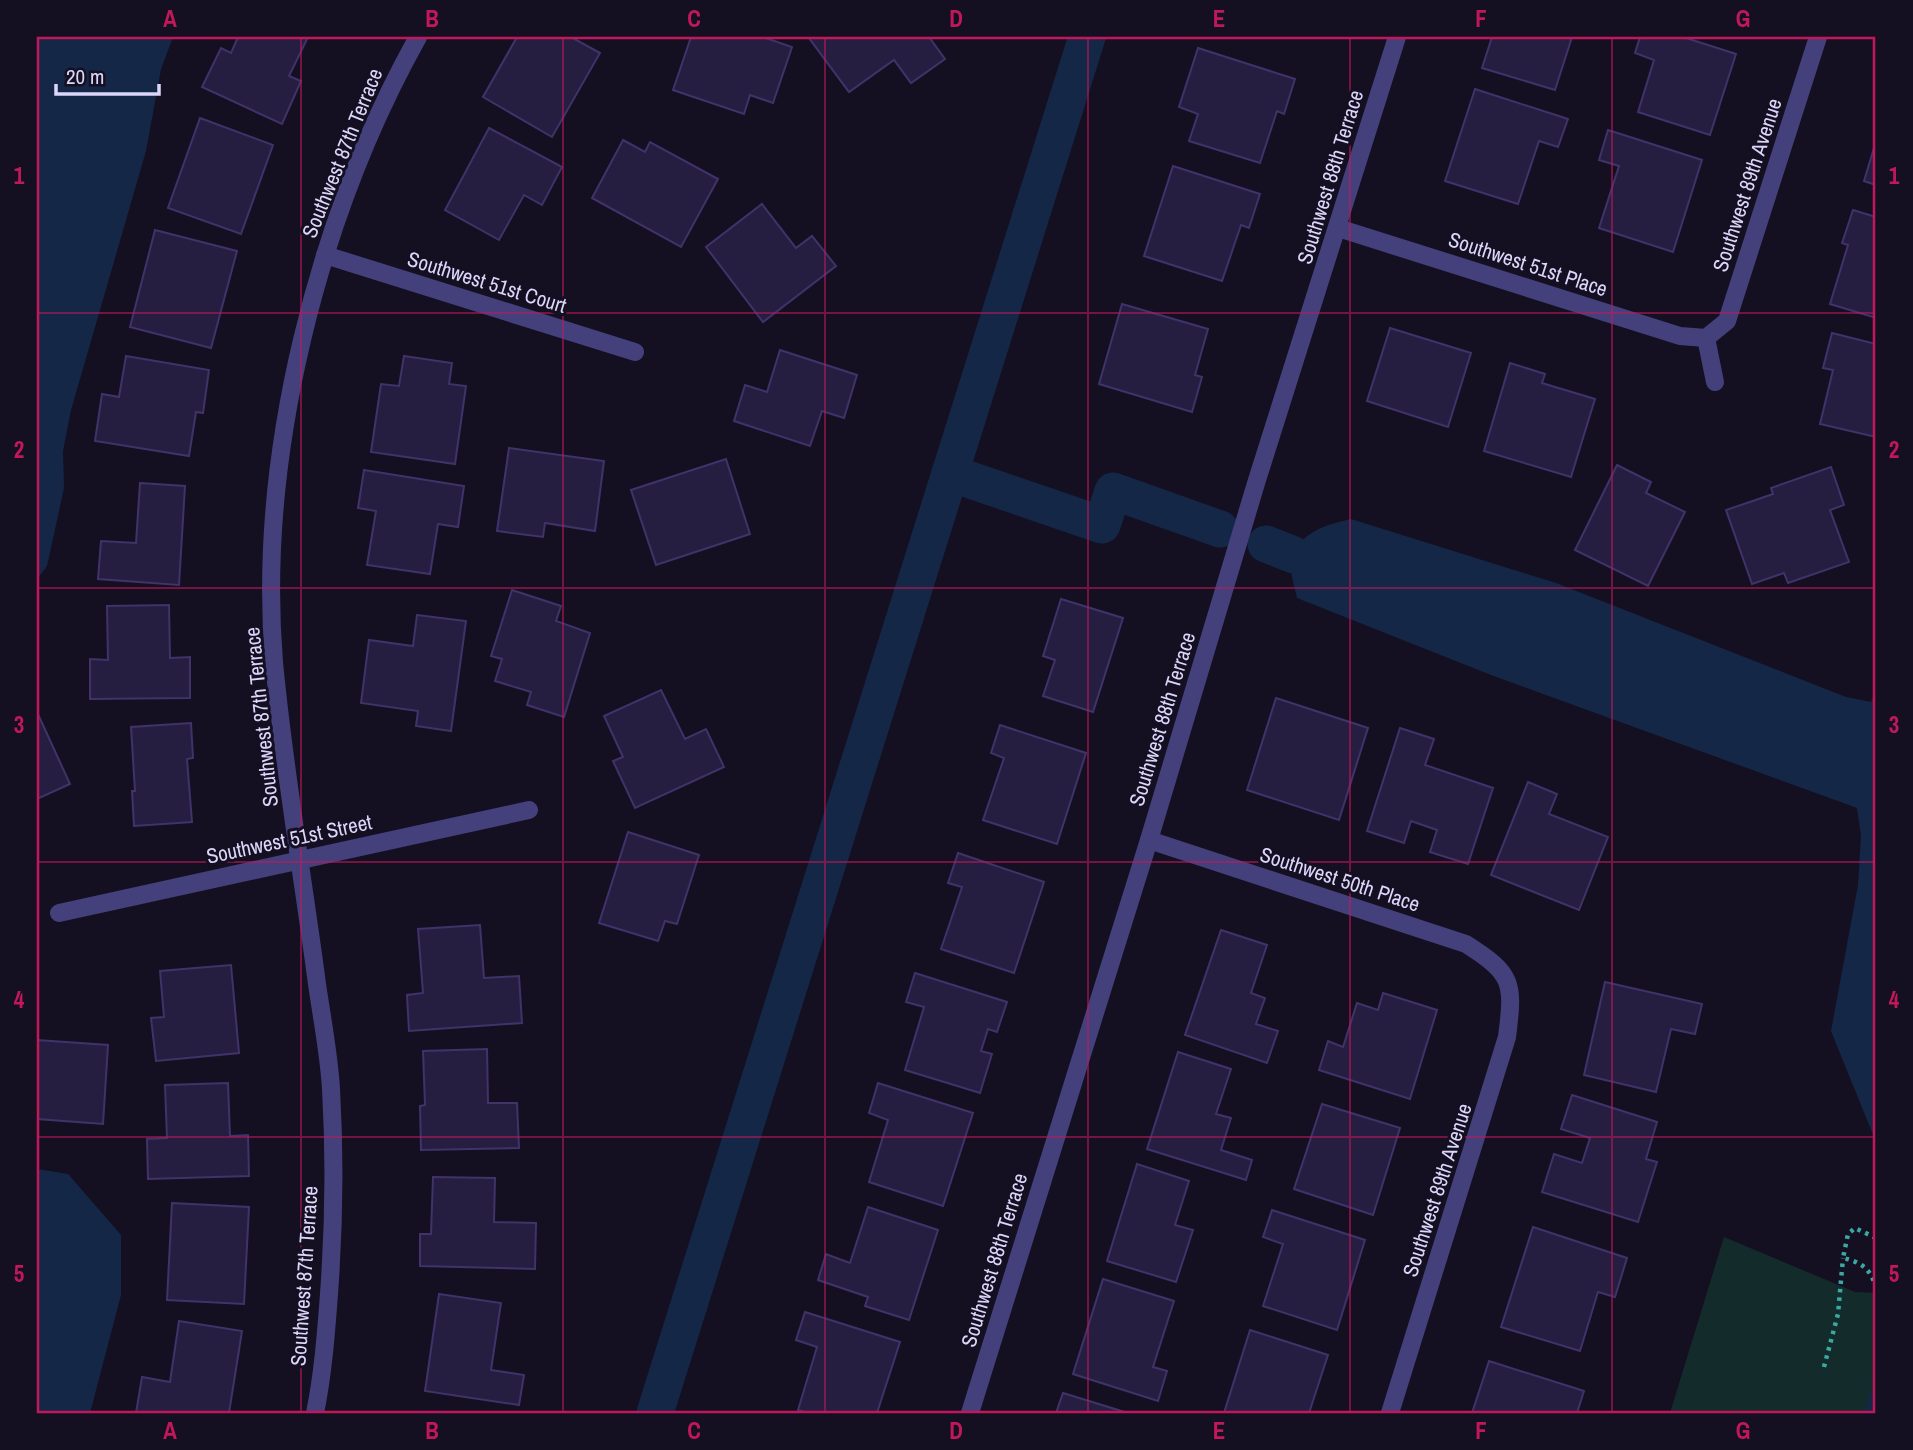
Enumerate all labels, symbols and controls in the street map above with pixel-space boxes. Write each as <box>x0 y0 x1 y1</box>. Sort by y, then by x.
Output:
text: A <box>163 3 177 34</box>
text: B <box>425 3 439 34</box>
text: C <box>687 3 701 34</box>
text: D <box>949 3 963 34</box>
text: E <box>1213 3 1225 34</box>
text: F <box>1475 3 1487 34</box>
text: G <box>1736 3 1750 34</box>
scale bar <box>56 52 159 96</box>
text: 20 m <box>66 62 104 91</box>
street label: Southwest 87th Terrace <box>295 64 389 242</box>
street label: Southwest 88th Terrace <box>1290 86 1370 268</box>
street label: Southwest 89th Avenue <box>1705 95 1789 275</box>
text: 1 <box>14 160 25 191</box>
text: 1 <box>1889 160 1900 191</box>
street label: Southwest 51st Place <box>1445 225 1611 303</box>
street label: Southwest 51st Court <box>404 244 570 320</box>
text: 2 <box>14 434 24 465</box>
text: 2 <box>1889 434 1899 465</box>
street label: Southwest 87th Terrace <box>237 626 285 808</box>
street label: Southwest 88th Terrace <box>1122 628 1202 810</box>
text: 3 <box>14 709 24 740</box>
text: 3 <box>1889 709 1899 740</box>
street label: Southwest 51st Street <box>204 807 375 871</box>
street label: Southwest 50th Place <box>1256 839 1424 919</box>
text: 4 <box>14 984 25 1015</box>
text: 4 <box>1889 984 1900 1015</box>
street label: Southwest 89th Avenue <box>1395 1100 1479 1280</box>
street label: Southwest 88th Terrace <box>954 1169 1034 1351</box>
street label: Southwest 87th Terrace <box>283 1185 325 1367</box>
text: 5 <box>14 1258 24 1289</box>
text: 5 <box>1889 1258 1899 1289</box>
text: A <box>163 1415 177 1446</box>
text: B <box>425 1415 439 1446</box>
text: C <box>687 1415 701 1446</box>
text: D <box>949 1415 963 1446</box>
text: E <box>1213 1415 1225 1446</box>
text: F <box>1475 1415 1487 1446</box>
text: G <box>1736 1415 1750 1446</box>

